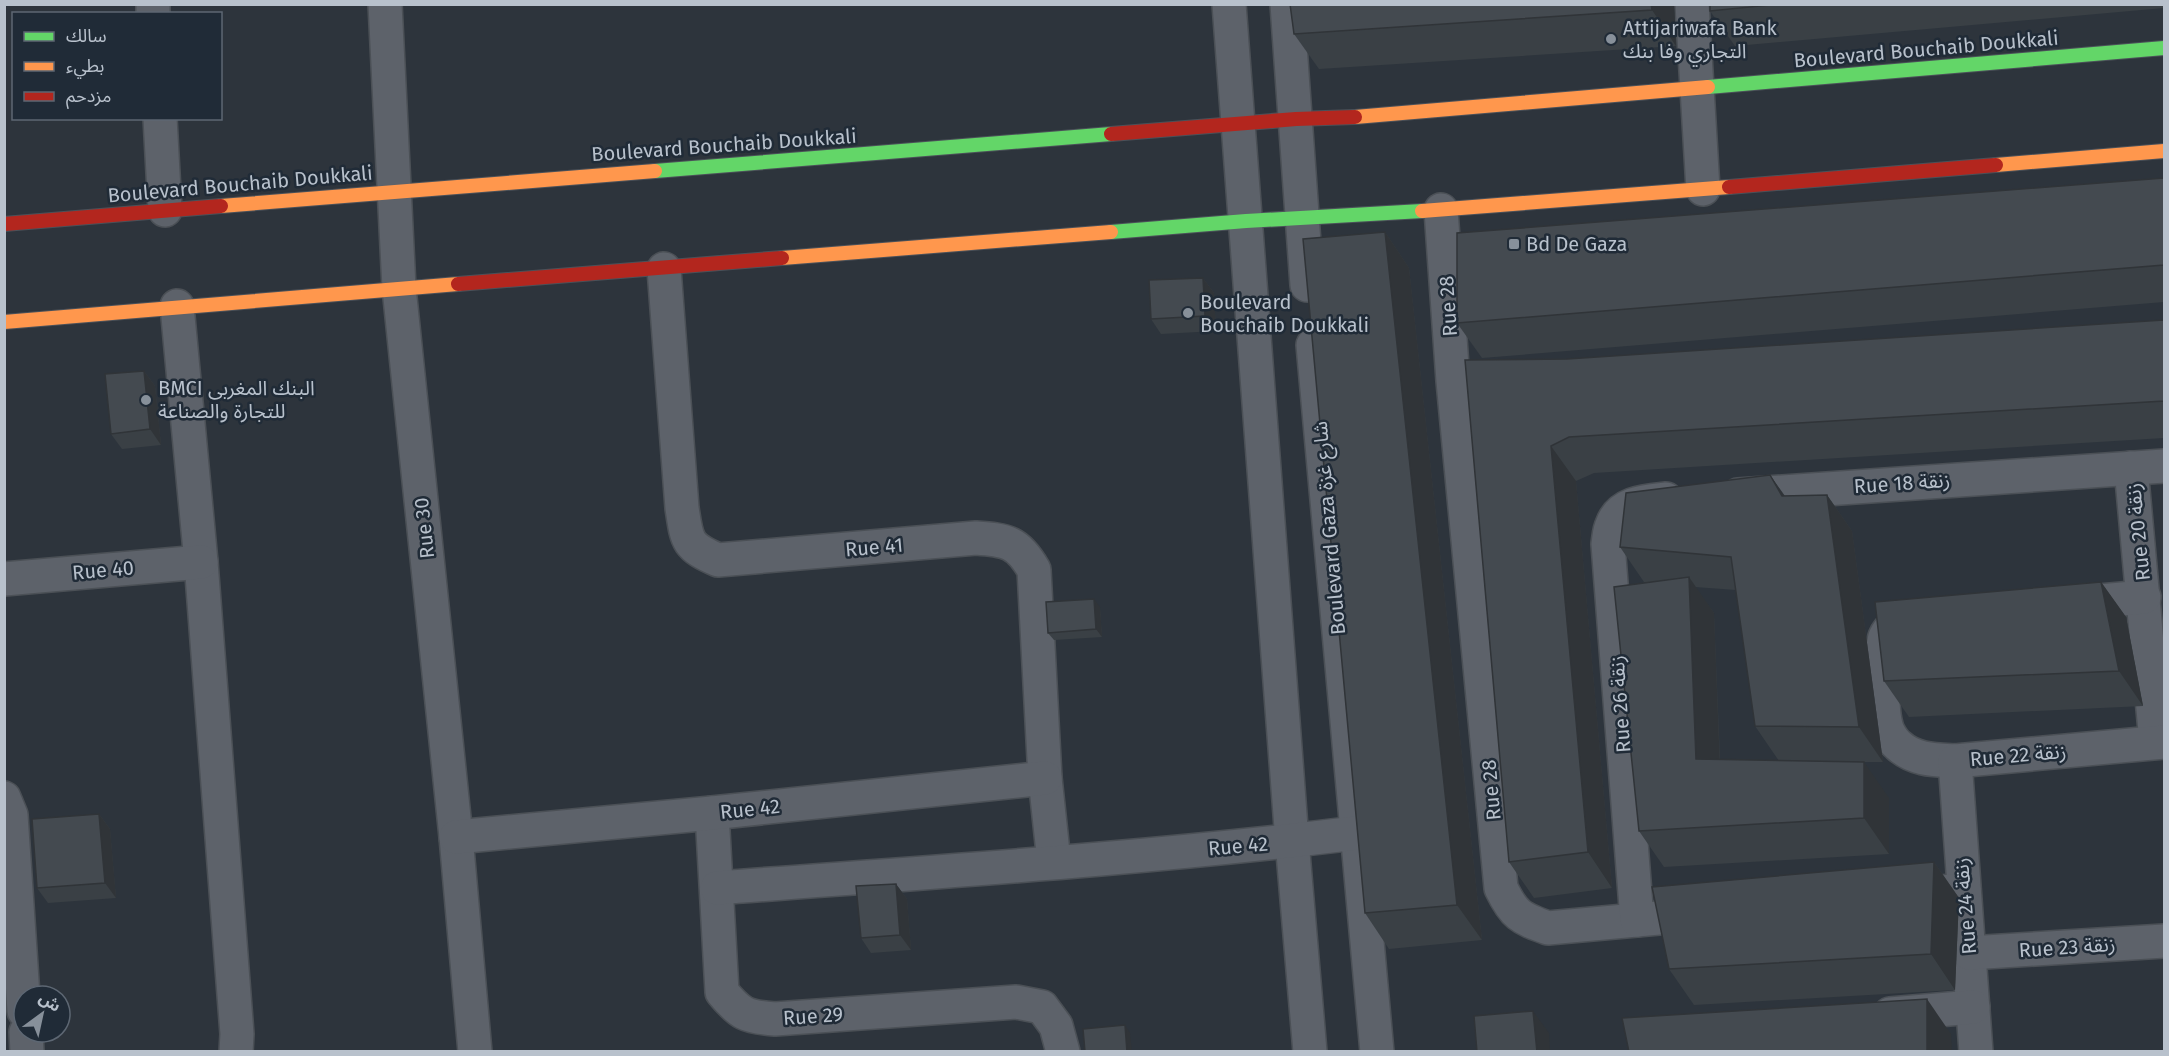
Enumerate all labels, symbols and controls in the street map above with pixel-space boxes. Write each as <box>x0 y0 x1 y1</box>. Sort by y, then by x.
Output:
legend <box>12 12 222 120</box>
place label: Attijariwafa Bank التجاري وفا بنك <box>1623 16 1778 67</box>
text: سالك <box>66 25 107 47</box>
street label: Boulevard Bouchaib Doukkali <box>1793 25 2059 73</box>
marker: Attijariwafa Bank التجاري وفا بنك <box>1604 32 1618 46</box>
text: بطيء <box>66 55 104 79</box>
text: مزدحم <box>66 85 111 109</box>
street label: Boulevard Bouchaib Doukkali <box>591 124 857 166</box>
street label: Boulevard Bouchaib Doukkali <box>107 160 373 208</box>
place label: Bd De Gaza <box>1526 232 1627 256</box>
marker: Bd De Gaza <box>1507 237 1521 251</box>
street label: Rue 28 <box>1434 275 1462 337</box>
place label: Boulevard Bouchaib Doukkali <box>1200 290 1369 337</box>
marker: Boulevard Bouchaib Doukkali <box>1181 306 1195 320</box>
place label: BMCI البنك المغربي للتجارة والصناعة <box>158 376 315 423</box>
marker: BMCI البنك المغربي للتجارة والصناعة <box>139 393 153 407</box>
street label: Boulevard Gaza شارع غزة <box>1308 420 1353 636</box>
street label: Rue 18 زنقة <box>1853 468 1951 498</box>
street label: Rue 20 زنقة <box>2121 482 2155 582</box>
street label: Rue 30 <box>409 496 439 560</box>
street label: Rue 41 <box>844 533 904 561</box>
street label: Rue 40 <box>71 555 135 585</box>
street label: Rue 26 زنقة <box>1605 655 1635 753</box>
street label: Rue 22 زنقة <box>1969 739 2067 771</box>
street label: Rue 28 <box>1476 759 1506 821</box>
street label: Rue 42 <box>719 794 781 824</box>
street label: Rue 42 <box>1207 831 1269 861</box>
street label: Rue 24 زنقة <box>1949 857 1981 955</box>
street label: Rue 23 زنقة <box>2018 932 2116 962</box>
north arrow <box>12 984 72 1044</box>
text: ش <box>36 988 64 1016</box>
street label: Rue 29 <box>782 1002 844 1030</box>

